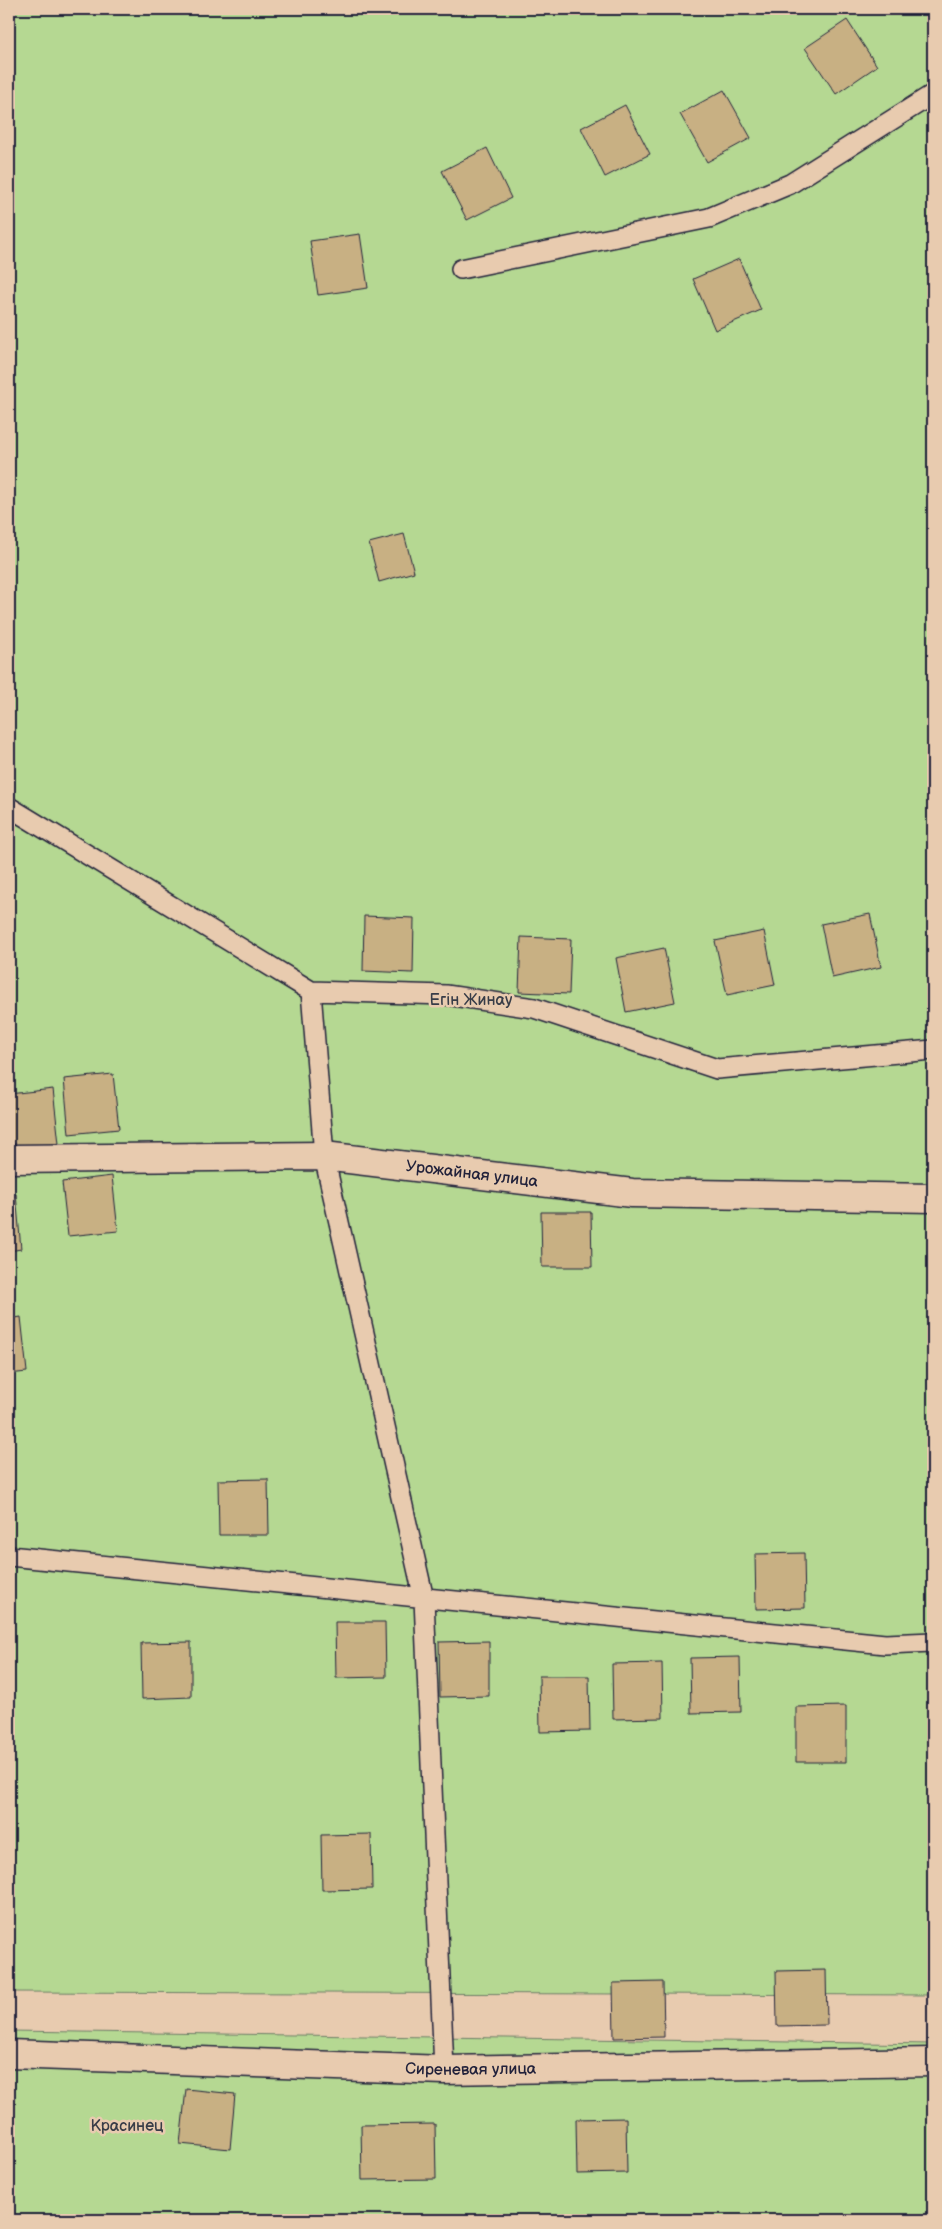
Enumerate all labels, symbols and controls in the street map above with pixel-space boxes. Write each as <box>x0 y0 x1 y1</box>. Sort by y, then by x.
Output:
park label: Егін Жинау <box>430 991 513 1010</box>
street label: Урожайная улица <box>405 1156 540 1191</box>
street label: Сиреневая улица <box>405 2059 537 2080</box>
park label: Красинец <box>91 2117 164 2136</box>

